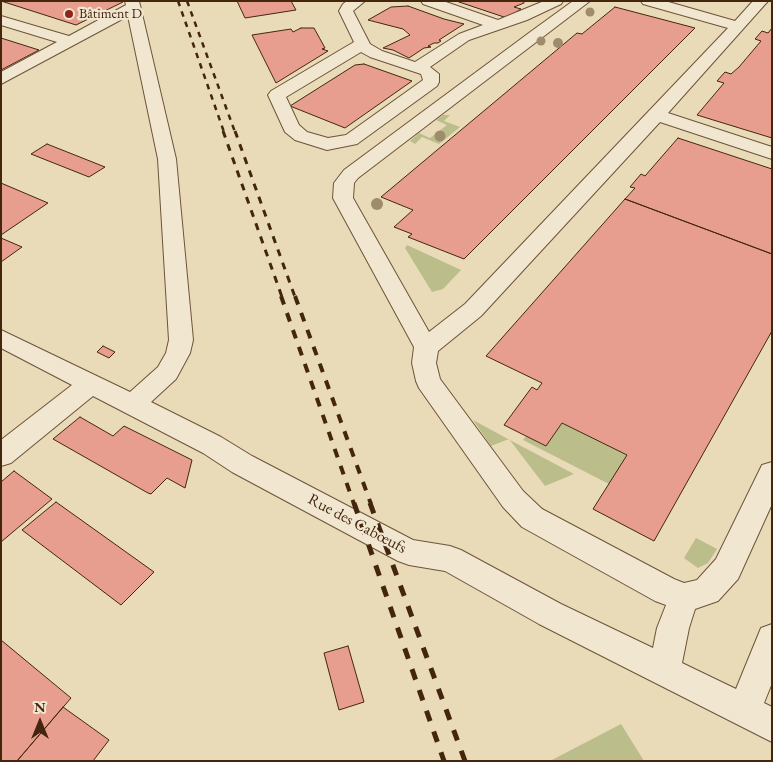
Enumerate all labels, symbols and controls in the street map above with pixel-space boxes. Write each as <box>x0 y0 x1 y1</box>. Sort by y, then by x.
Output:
place label: Bâtiment D <box>79 6 142 22</box>
marker: Bâtiment D <box>63 8 75 20</box>
street label: Rue des Cabœufs <box>304 490 410 558</box>
north arrow <box>15 697 65 747</box>
text: N <box>34 698 46 716</box>

